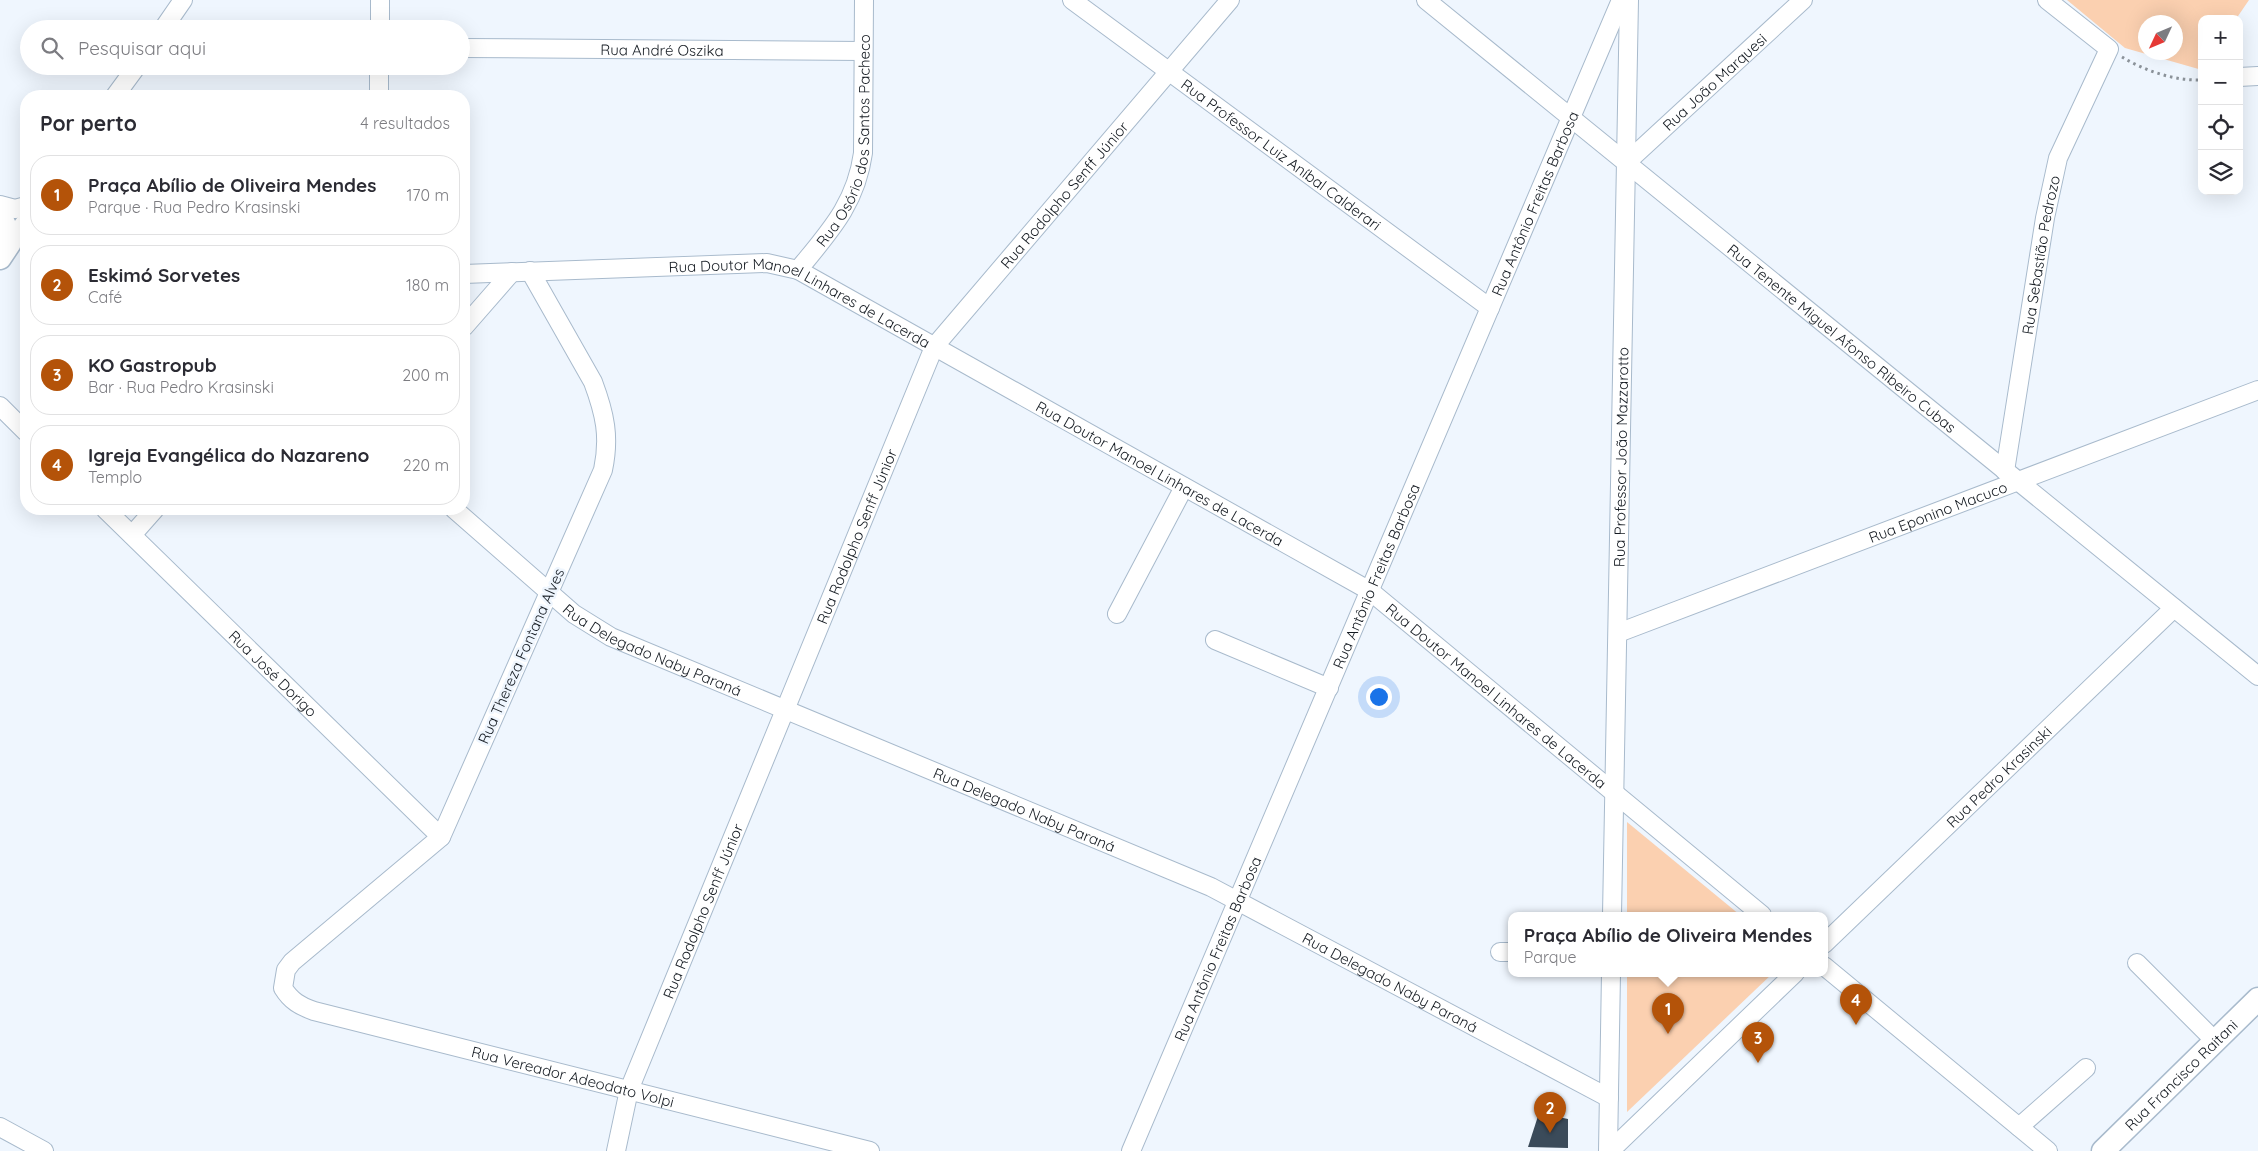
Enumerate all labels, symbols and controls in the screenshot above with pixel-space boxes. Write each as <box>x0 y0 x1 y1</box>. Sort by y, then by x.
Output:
north arrow <box>2138 15 2183 60</box>
map controls <box>2198 15 2243 195</box>
button: + <box>2198 15 2243 60</box>
search box <box>20 20 470 75</box>
street label: Rua João Marquesi <box>1658 29 1770 134</box>
icon: search <box>38 34 66 62</box>
street label: Rua Osório dos Santos Pacheco <box>812 34 873 250</box>
text: Pesquisar aqui <box>78 36 206 60</box>
street label: Rua André Oszika <box>600 40 724 59</box>
button: − <box>2198 60 2243 105</box>
street label: Rua Professor Luiz Aníbal Calderari <box>1178 74 1385 234</box>
button: locate <box>2198 105 2243 150</box>
street label: Rua Antônio Freitas Barbosa <box>1487 108 1582 299</box>
text: Por perto <box>40 110 137 136</box>
text: 4 resultados <box>360 113 450 133</box>
street label: Rua Rodolpho Senff Júnior <box>996 117 1132 272</box>
button: layers <box>2198 150 2243 195</box>
text: Praça Abílio de Oliveira Mendes <box>88 173 376 197</box>
street label: Rua Sebastião Pedrozo <box>2017 173 2063 336</box>
text: 1 <box>54 185 60 205</box>
text: 170 m <box>406 185 449 205</box>
text: Parque · Rua Pedro Krasinski <box>88 197 300 217</box>
street label: Rua Tenente Miguel Afonso Ribeiro Cubas <box>1724 239 1960 437</box>
street label: Rua Doutor Manoel Linhares de Lacerda <box>668 253 934 352</box>
text: Eskimó Sorvetes <box>88 263 240 287</box>
text: 2 <box>52 275 62 295</box>
text: 180 m <box>406 275 449 295</box>
text: Café <box>88 287 122 307</box>
street label: Rua Professor João Mazzarotto <box>1609 347 1632 567</box>
text: KO Gastropub <box>88 353 217 377</box>
text: 3 <box>53 365 61 385</box>
text: 200 m <box>402 365 449 385</box>
text: Bar · Rua Pedro Krasinski <box>88 377 274 397</box>
street label: Rua Doutor Manoel Linhares de Lacerda <box>1033 396 1287 550</box>
text: Igreja Evangélica do Nazareno <box>88 443 369 467</box>
street label: Rua Rodolpho Senff Júnior <box>812 446 901 627</box>
text: 4 <box>52 455 62 475</box>
text: 220 m <box>403 455 449 475</box>
text: Templo <box>88 467 142 487</box>
street label: Rua Eponino Macuco <box>1866 477 2010 547</box>
street label: Rua Antônio Freitas Barbosa <box>1328 481 1424 671</box>
street label: Rua Thereza Fontana Alves <box>474 565 568 747</box>
street label: Rua Delegado Naby Paraná <box>559 599 745 700</box>
street label: Rua Doutor Manoel Linhares de Lacerda <box>1382 599 1611 792</box>
street label: Rua José Dorigo <box>225 626 321 720</box>
your location <box>1366 684 1392 710</box>
street label: Rua Pedro Krasinski <box>1942 722 2055 831</box>
street label: Rua Delegado Naby Paraná <box>931 763 1118 856</box>
street label: Rua Rodolpho Senff Júnior <box>658 820 747 1001</box>
street label: Rua Antônio Freitas Barbosa <box>1169 853 1265 1044</box>
popup <box>1508 912 1828 977</box>
text: Praça Abílio de Oliveira Mendes <box>1524 923 1812 947</box>
street label: Rua Delegado Naby Paraná <box>1299 928 1481 1036</box>
text: Parque <box>1524 947 1577 967</box>
pin: 4 <box>1840 984 1872 1025</box>
pin: 1 <box>1652 993 1684 1034</box>
street label: Rua Francisco Raitani <box>2120 1015 2241 1134</box>
pin: 3 <box>1742 1022 1774 1063</box>
street label: Rua Vereador Adeodato Volpi <box>470 1042 676 1111</box>
pin: 2 <box>1534 1092 1566 1133</box>

